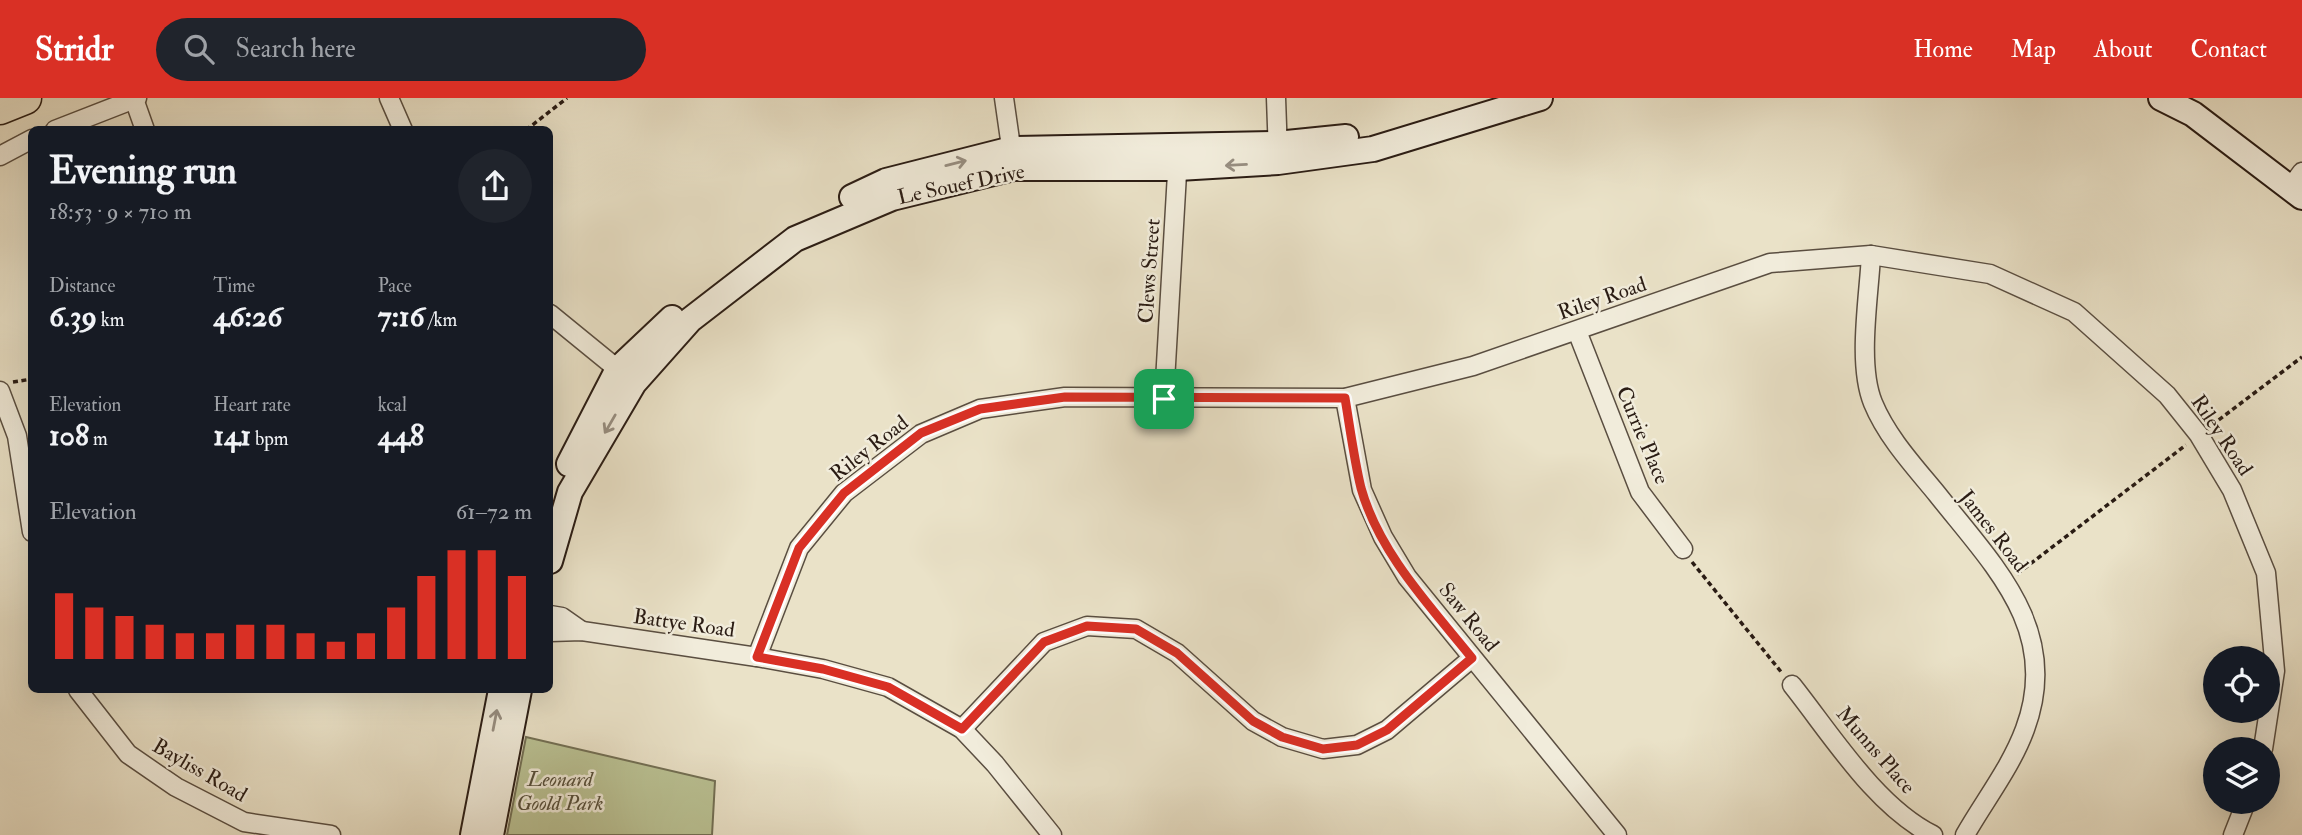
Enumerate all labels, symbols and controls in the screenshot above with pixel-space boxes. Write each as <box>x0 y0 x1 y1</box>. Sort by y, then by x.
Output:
search box <box>156 18 646 81</box>
text: Stridr <box>35 29 114 70</box>
icon: search <box>180 30 218 68</box>
text: Search here <box>236 33 356 65</box>
text: Home <box>1913 34 1973 65</box>
text: Map <box>2011 34 2056 65</box>
text: About <box>2094 34 2153 65</box>
text: Contact <box>2191 34 2267 65</box>
text: Evening run <box>49 147 237 195</box>
button: share <box>458 149 532 223</box>
one-way arrow <box>944 156 966 169</box>
street label: Le Souef Drive <box>895 158 1027 211</box>
one-way arrow <box>1224 158 1247 171</box>
text: 18:53 · 9 × 710 m <box>49 197 192 226</box>
street label: Clews Street <box>1132 218 1167 324</box>
street label: Riley Road <box>1554 270 1651 326</box>
text: Distance <box>49 274 115 298</box>
text: Time <box>213 274 255 298</box>
text: Pace <box>378 274 412 298</box>
text: 6.39 <box>49 298 97 335</box>
text: 46:26 <box>213 298 282 335</box>
text: 7:16 <box>378 298 425 335</box>
text: km <box>97 308 125 332</box>
text: /km <box>425 308 457 332</box>
pin <box>1134 369 1194 429</box>
icon: arrive <box>1145 380 1183 418</box>
street label: Currie Place <box>1610 382 1675 489</box>
street label: Riley Road <box>2185 389 2259 482</box>
text: Elevation <box>49 393 121 417</box>
text: Heart rate <box>213 393 291 417</box>
text: kcal <box>378 393 407 417</box>
street label: Riley Road <box>825 409 914 487</box>
one-way arrow <box>603 413 616 434</box>
text: 108 <box>49 417 89 454</box>
text: 141 <box>213 417 251 454</box>
text: 448 <box>378 417 424 454</box>
text: m <box>89 427 108 451</box>
text: bpm <box>251 427 289 451</box>
street label: James Road <box>1952 484 2035 578</box>
text: Elevation <box>49 497 137 526</box>
text: 61–72 m <box>456 497 532 526</box>
street label: Saw Road <box>1433 577 1505 658</box>
street label: Battye Road <box>631 603 737 644</box>
map controls <box>2203 646 2280 814</box>
button: locate <box>2203 646 2280 723</box>
street label: Munns Place <box>1830 701 1921 800</box>
one-way arrow <box>489 709 502 732</box>
street label: Bayliss Road <box>148 732 253 809</box>
button: layers <box>2203 737 2280 814</box>
park label: Leonard Goold Park <box>516 766 604 817</box>

